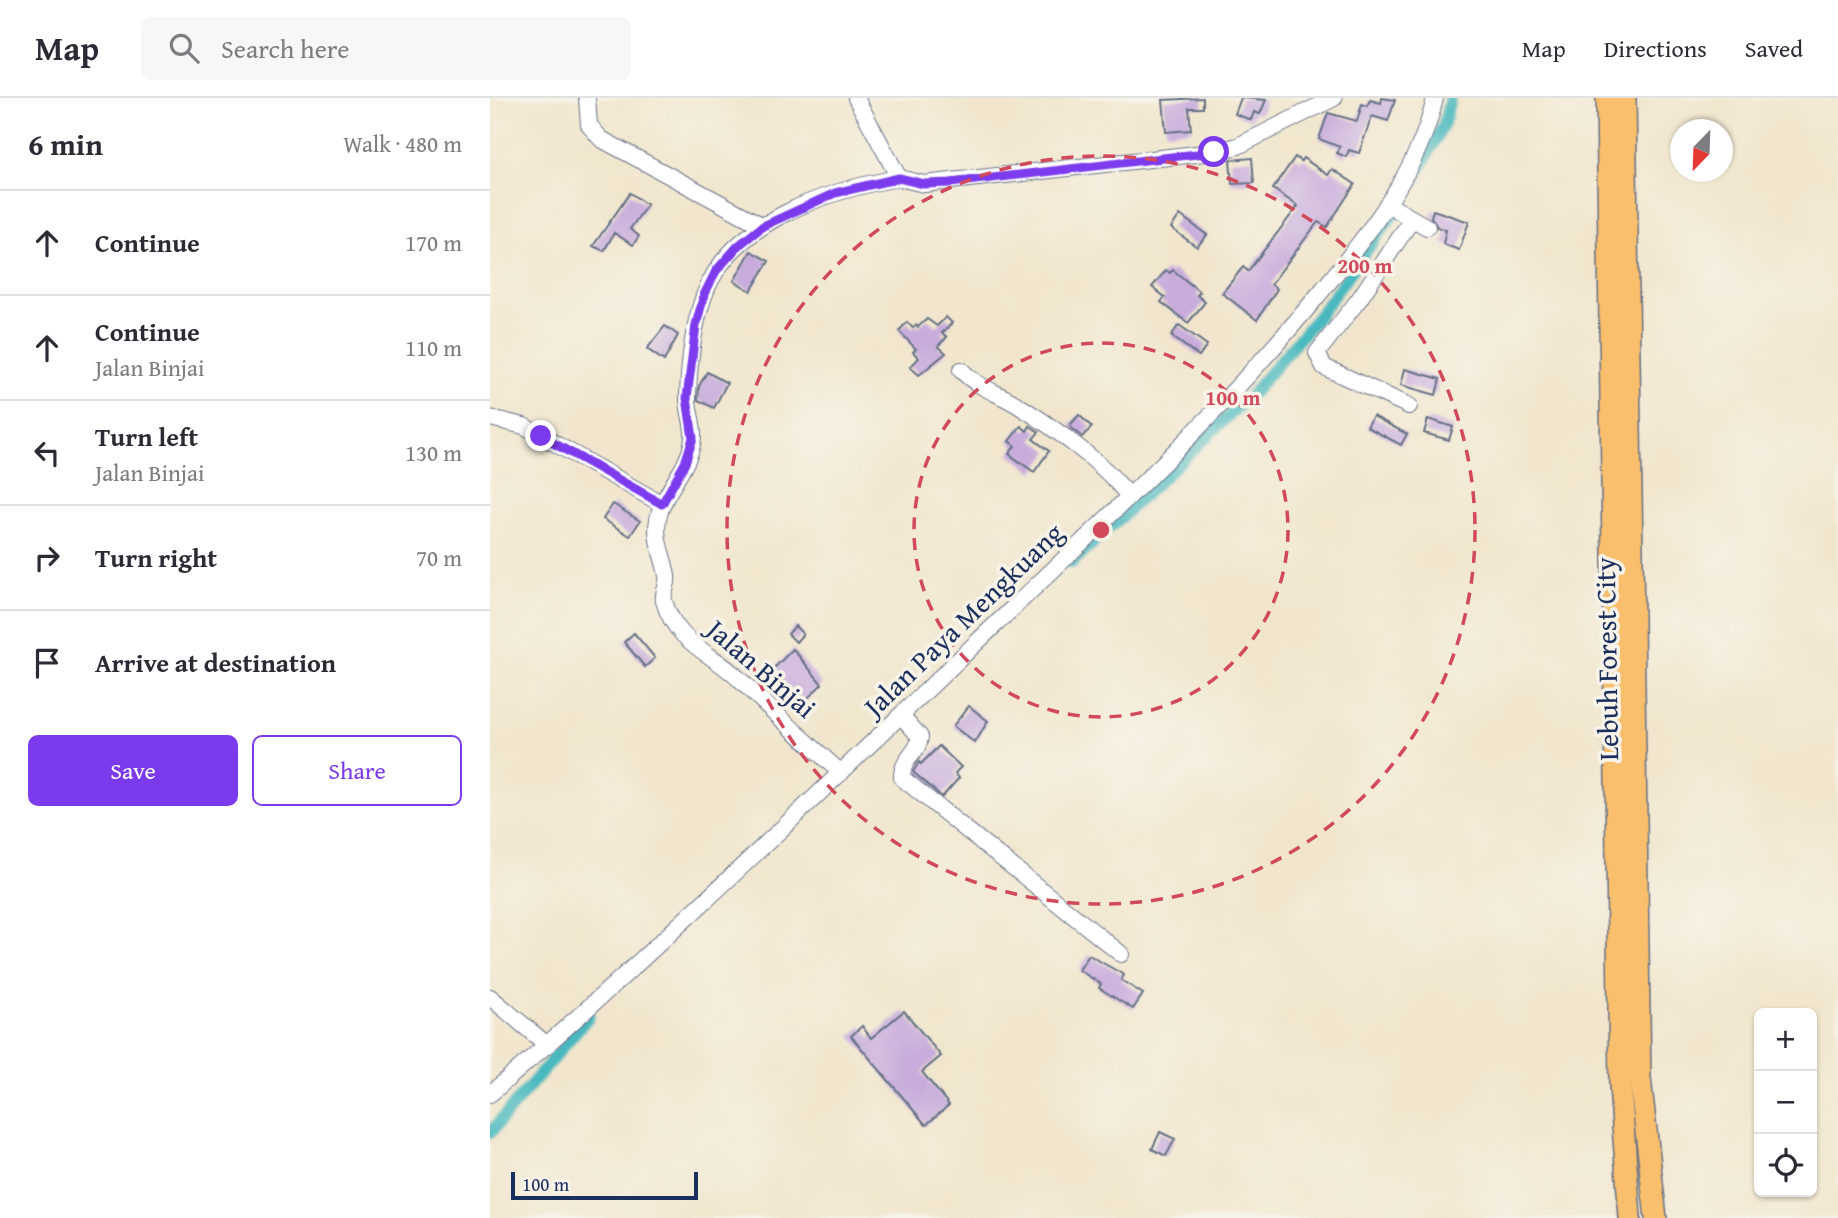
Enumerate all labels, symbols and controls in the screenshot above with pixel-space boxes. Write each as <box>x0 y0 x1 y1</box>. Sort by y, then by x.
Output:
search box <box>141 17 631 80</box>
text: Map <box>35 24 99 72</box>
icon: search <box>165 29 203 67</box>
text: Search here <box>221 29 349 68</box>
text: Map <box>1522 31 1566 66</box>
text: Directions <box>1604 31 1707 66</box>
text: Saved <box>1745 31 1803 66</box>
north arrow <box>1670 119 1733 182</box>
text: 6 min <box>28 122 103 166</box>
text: Walk · 480 m <box>343 127 462 160</box>
route start <box>1198 136 1229 167</box>
text: Continue <box>95 223 200 262</box>
icon: ahead <box>28 224 66 262</box>
text: 170 m <box>405 226 462 259</box>
text: 200 m <box>1337 250 1393 281</box>
text: Continue <box>95 312 200 351</box>
icon: ahead <box>28 329 66 367</box>
text: 110 m <box>405 331 462 364</box>
text: Jalan Binjai <box>95 351 204 384</box>
text: 100 m <box>1205 382 1261 413</box>
text: Turn left <box>95 417 198 456</box>
route end <box>525 420 556 451</box>
icon: left <box>28 434 66 472</box>
text: 130 m <box>405 436 462 469</box>
text: Jalan Binjai <box>95 456 204 489</box>
street label: Jalan Paya Mengkuang <box>852 512 1072 728</box>
centre of rings <box>1089 518 1113 542</box>
text: Turn right <box>95 538 217 577</box>
icon: right <box>28 539 66 577</box>
text: 70 m <box>416 541 462 574</box>
street label: Lebuh Forest City <box>1584 557 1628 761</box>
street label: Jalan Binjai <box>696 607 826 727</box>
text: Arrive at destination <box>95 643 336 682</box>
icon: arrive <box>28 644 66 682</box>
button: Save <box>28 735 238 806</box>
button: Share <box>252 735 462 806</box>
map controls <box>1754 1008 1817 1197</box>
button: + <box>1754 1008 1817 1071</box>
button: − <box>1754 1071 1817 1134</box>
button: locate <box>1754 1134 1817 1197</box>
scale bar <box>511 1169 698 1201</box>
text: 100 m <box>522 1170 569 1198</box>

